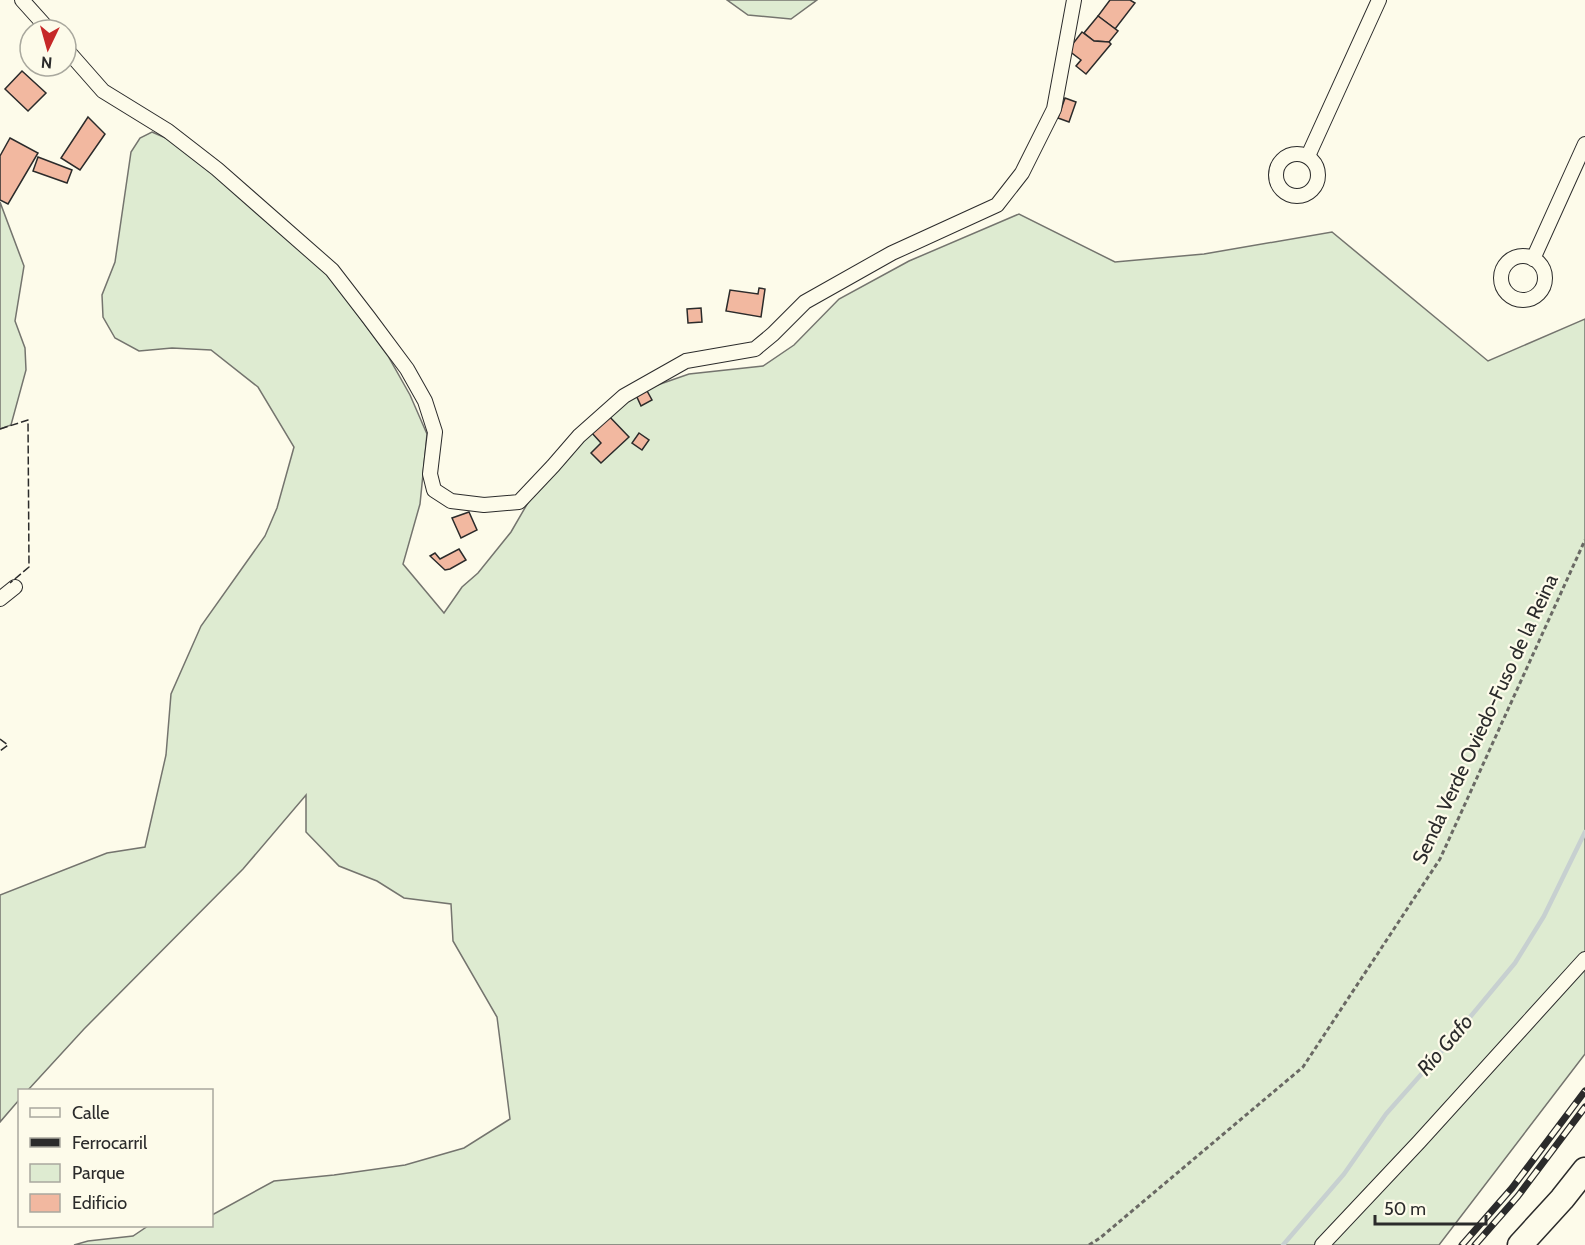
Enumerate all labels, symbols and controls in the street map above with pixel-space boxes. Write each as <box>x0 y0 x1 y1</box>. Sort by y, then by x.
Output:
north arrow <box>18 18 78 78</box>
text: N <box>40 52 53 72</box>
street label: Senda Verde Oviedo-Fuso de la Reina <box>1407 570 1563 868</box>
water label: Río Gafo <box>1411 1009 1478 1080</box>
legend <box>18 1089 213 1227</box>
text: Calle <box>72 1102 109 1124</box>
text: Ferrocarril <box>72 1132 148 1154</box>
text: Parque <box>72 1162 125 1184</box>
scale bar <box>1375 1188 1486 1226</box>
text: Edificio <box>72 1192 127 1214</box>
text: 50 m <box>1384 1198 1426 1220</box>

